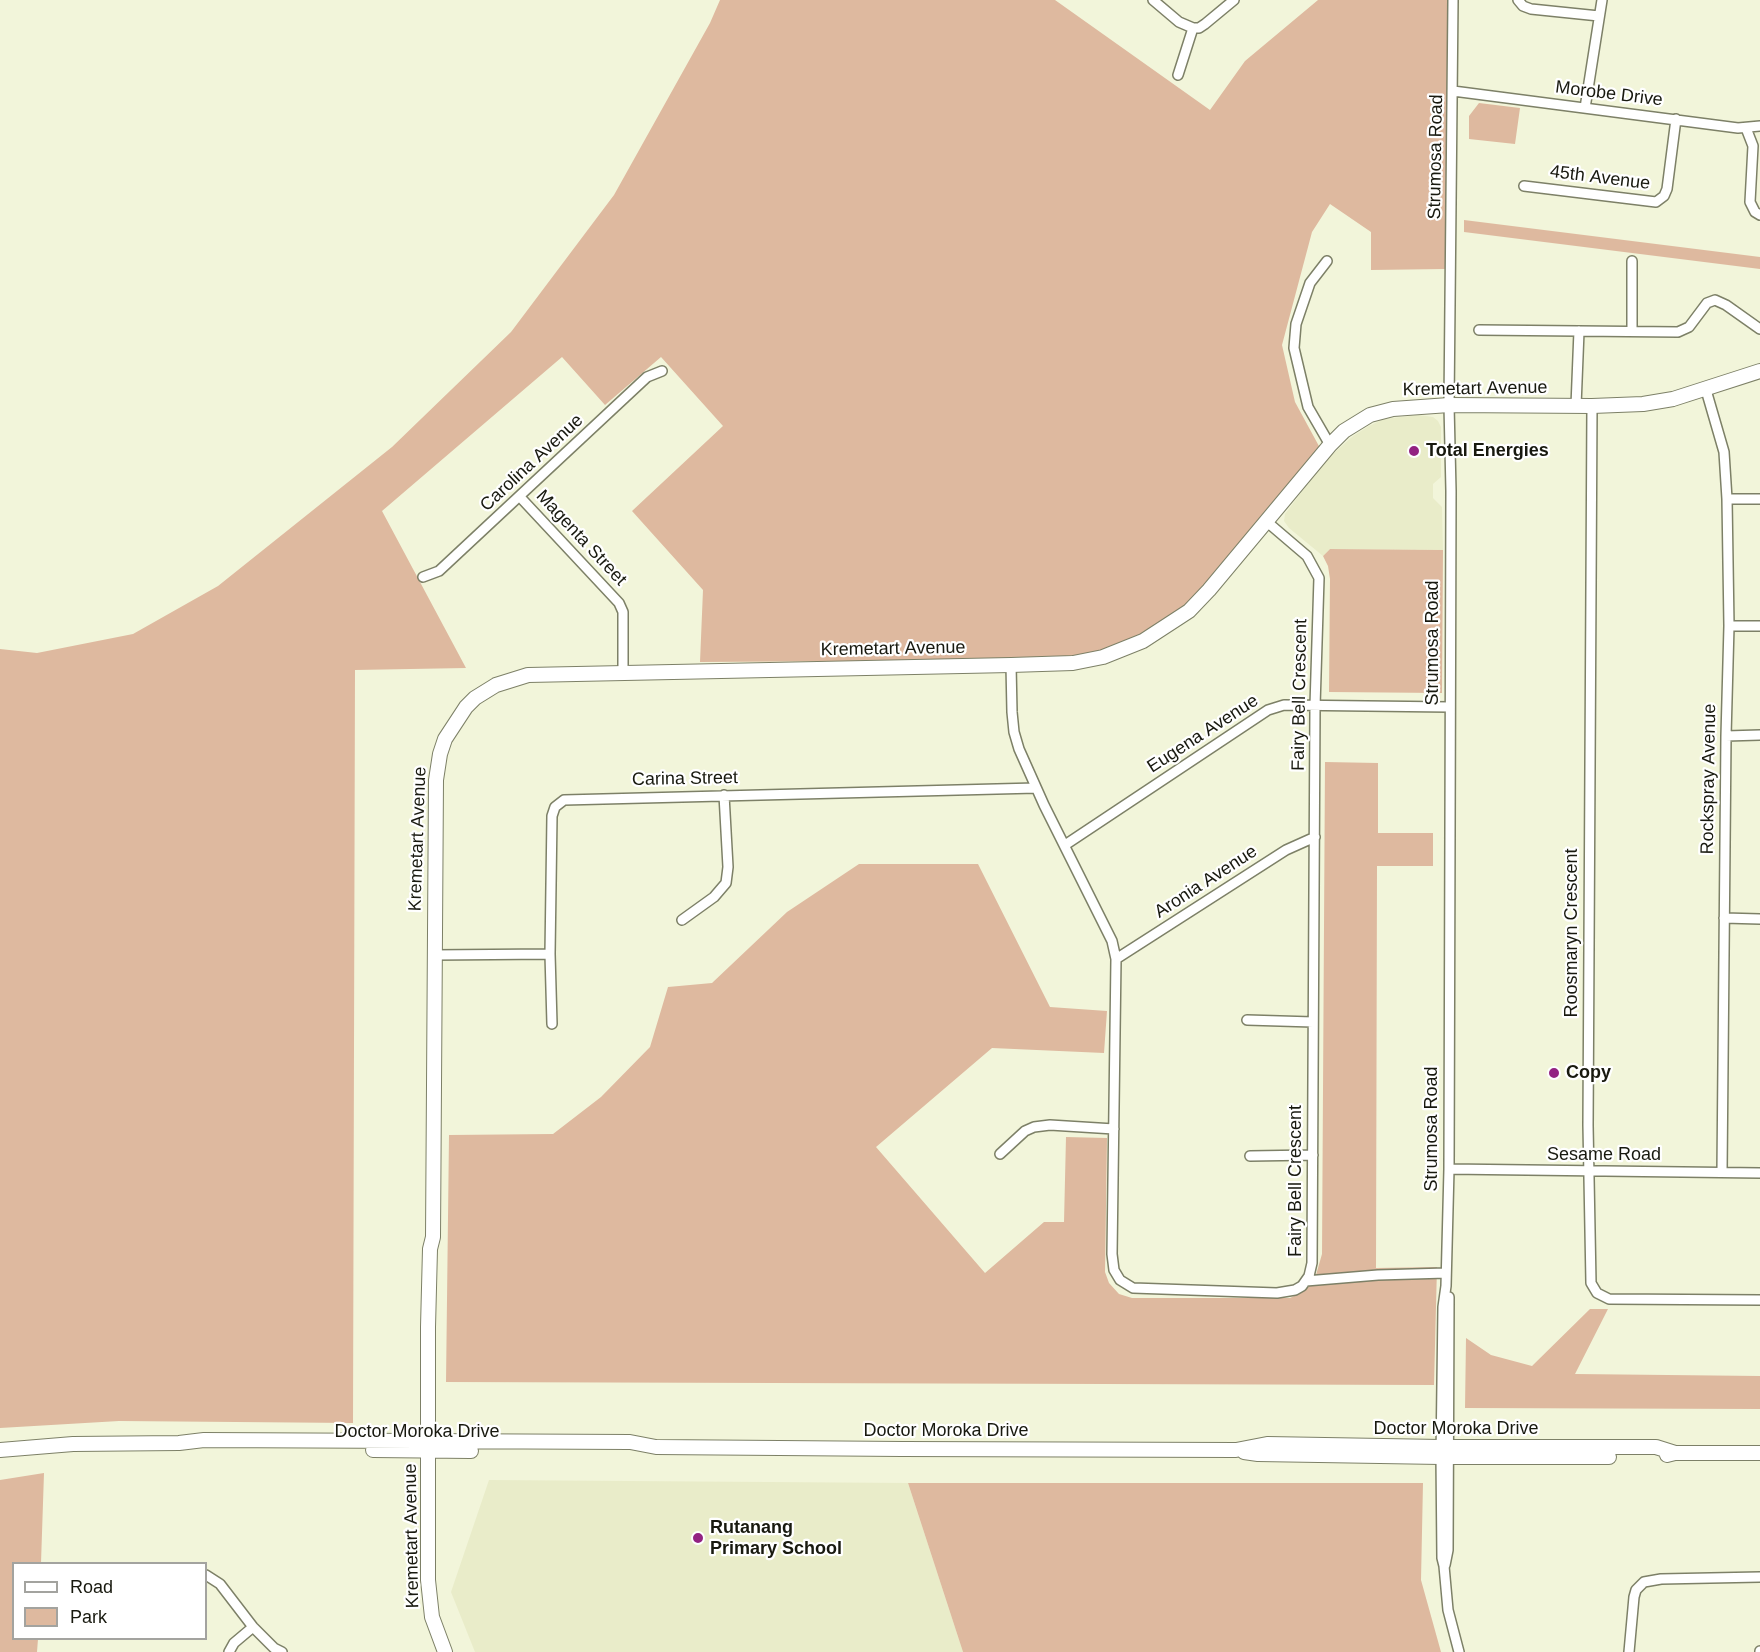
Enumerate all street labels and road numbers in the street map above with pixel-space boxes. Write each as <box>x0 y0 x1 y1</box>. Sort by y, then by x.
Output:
street label: Morobe Drive <box>1554 77 1664 111</box>
street label: Strumosa Road <box>1424 94 1448 220</box>
street label: 45th Avenue <box>1549 161 1651 195</box>
street label: Kremetart Avenue <box>1402 377 1548 401</box>
street label: Carolina Avenue <box>476 410 588 516</box>
street label: Magenta Street <box>531 486 631 590</box>
street label: Strumosa Road <box>1422 580 1444 706</box>
street label: Fairy Bell Crescent <box>1288 619 1312 771</box>
street label: Kremetart Avenue <box>820 637 966 661</box>
street label: Eugena Avenue <box>1144 690 1262 778</box>
street label: Rockspray Avenue <box>1697 703 1721 855</box>
street label: Kremetart Avenue <box>405 766 431 912</box>
street label: Carina Street <box>632 767 738 791</box>
street label: Aronia Avenue <box>1151 841 1261 923</box>
street label: Roosmaryn Crescent <box>1561 848 1583 1018</box>
street label: Strumosa Road <box>1421 1066 1443 1192</box>
street label: Fairy Bell Crescent <box>1285 1105 1307 1257</box>
street label: Sesame Road <box>1547 1144 1661 1166</box>
street label: Doctor Moroka Drive <box>1373 1418 1539 1440</box>
street label: Doctor Moroka Drive <box>863 1420 1029 1442</box>
street label: Doctor Moroka Drive <box>334 1421 500 1443</box>
street label: Kremetart Avenue <box>400 1463 424 1609</box>

